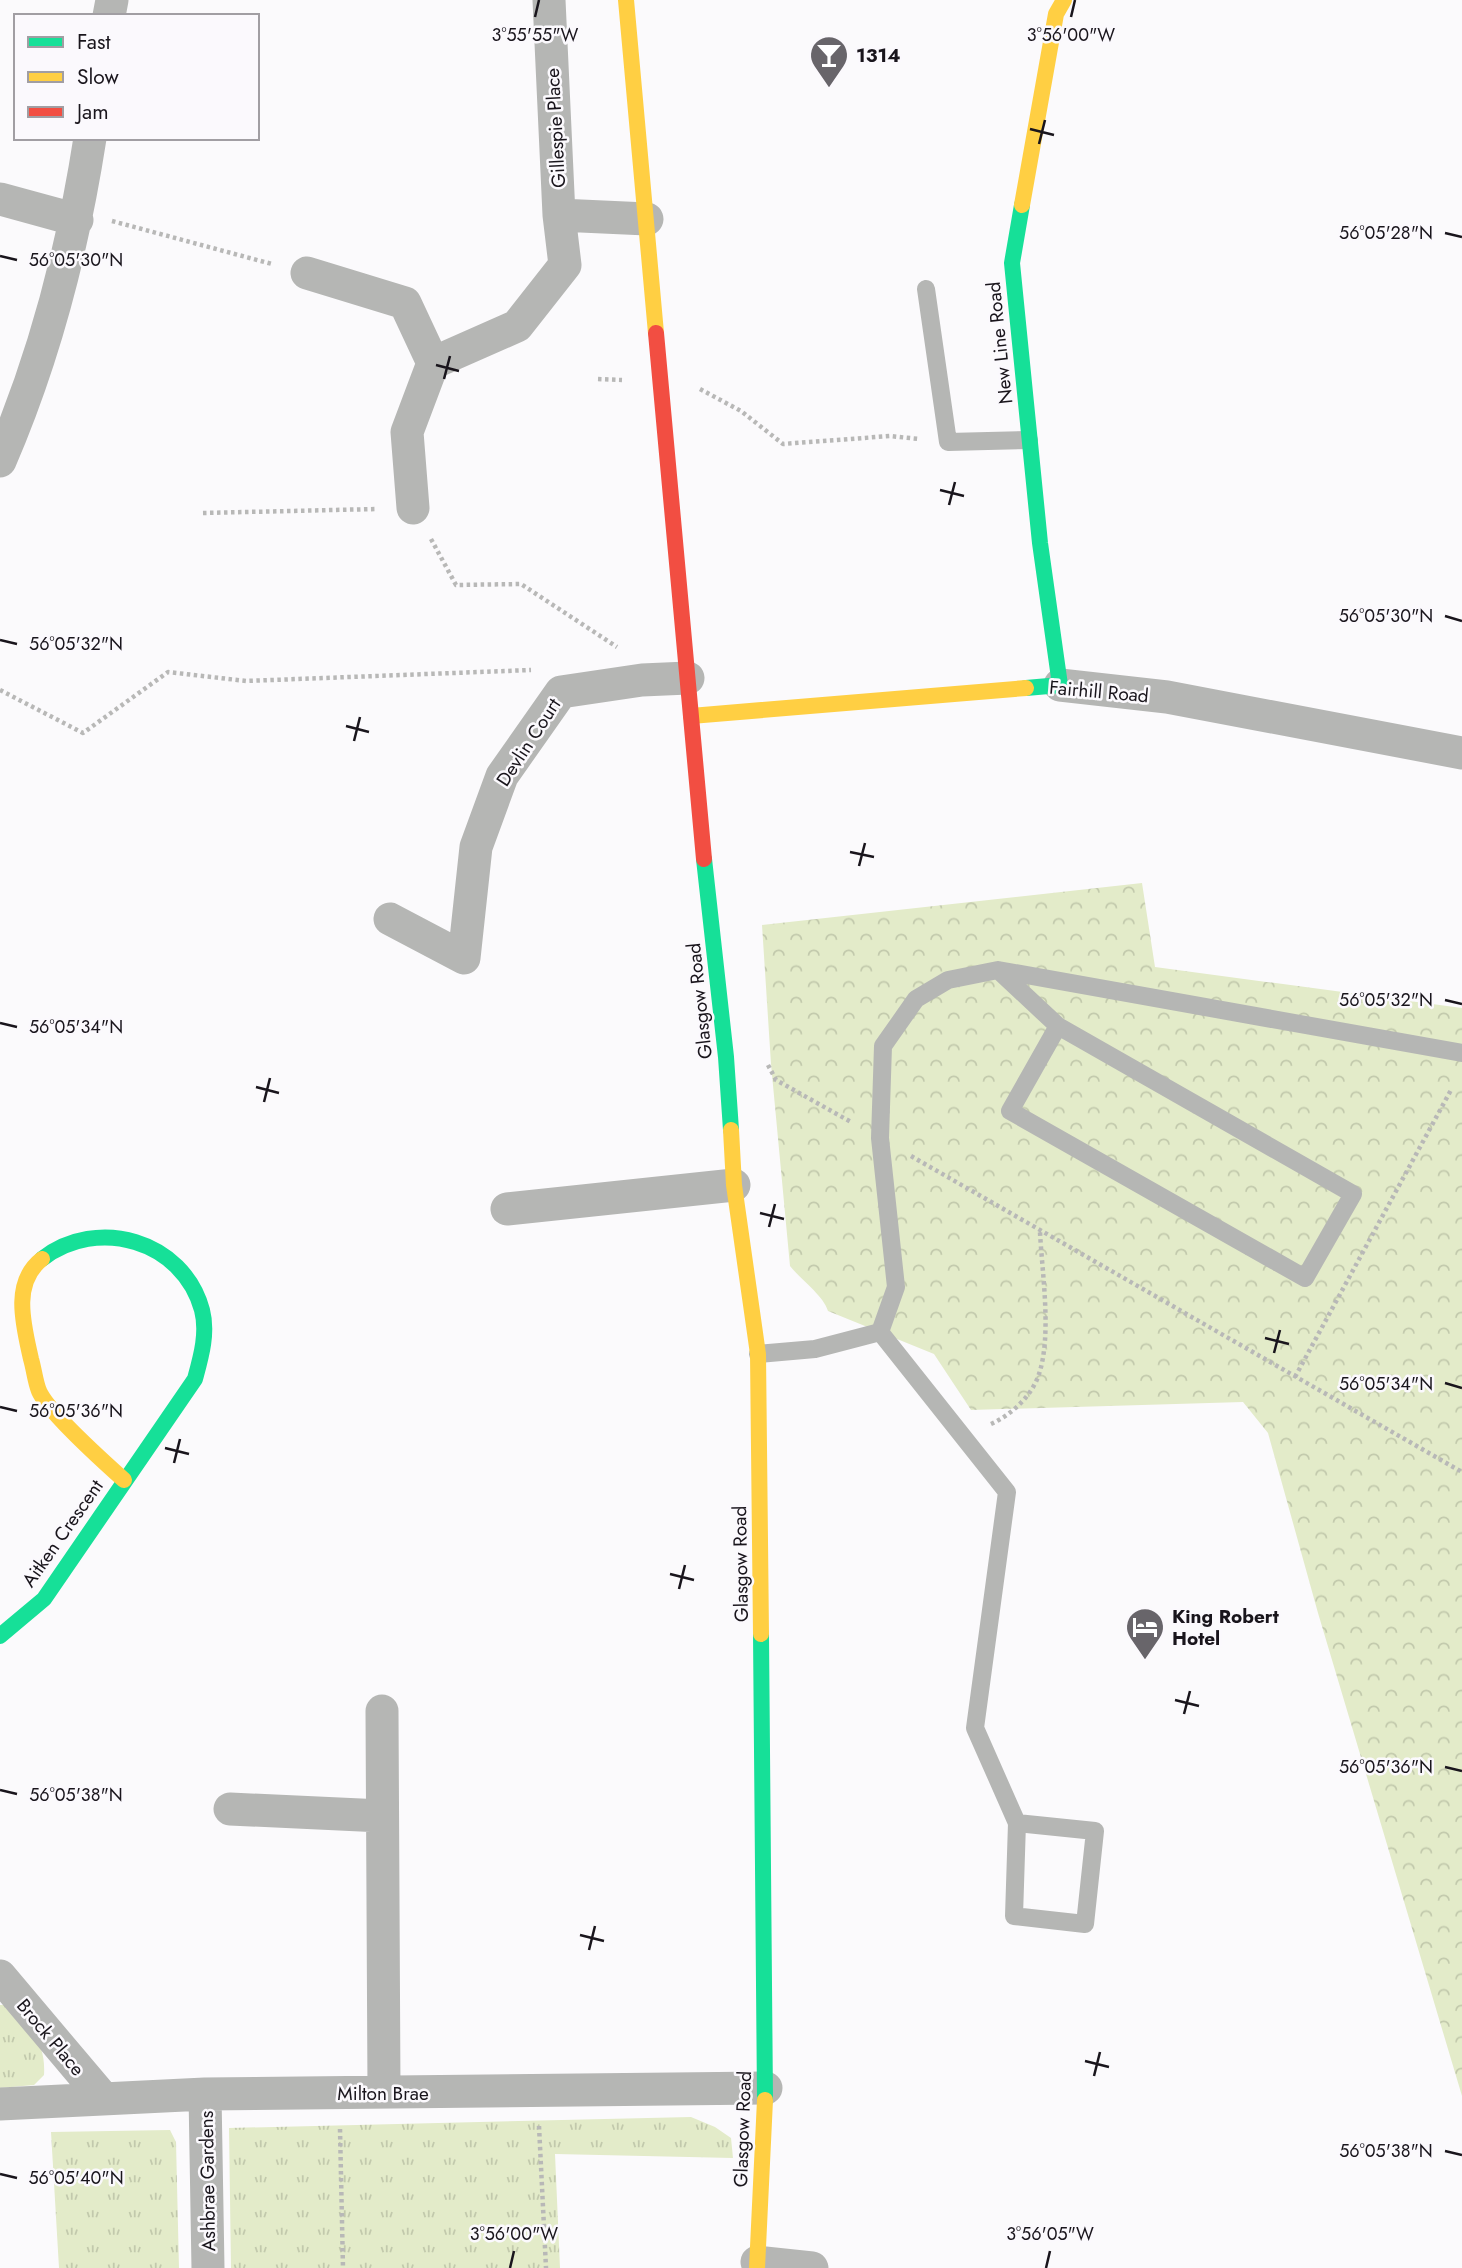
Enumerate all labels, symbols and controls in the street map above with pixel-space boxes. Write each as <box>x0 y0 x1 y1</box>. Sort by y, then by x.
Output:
legend <box>14 14 259 140</box>
text: 3°55'55"W <box>492 22 579 48</box>
text: 3°56'00"W <box>1027 22 1115 48</box>
text: Fast <box>77 27 110 57</box>
bar icon: 1314 <box>808 34 850 89</box>
place label: 1314 <box>856 42 900 69</box>
text: Slow <box>77 62 119 92</box>
street label: Gillespie Place <box>539 67 572 189</box>
text: Jam <box>74 97 109 127</box>
text: 56°05'28"N <box>1339 220 1433 246</box>
text: 56°05'30"N <box>29 247 123 273</box>
street label: New Line Road <box>980 280 1019 405</box>
text: 56°05'30"N <box>1339 603 1433 629</box>
text: 56°05'32"N <box>29 631 123 657</box>
street label: Fairhill Road <box>1048 674 1150 709</box>
street label: Devlin Court <box>490 693 567 792</box>
street label: Glasgow Road <box>680 942 719 1060</box>
text: 56°05'32"N <box>1339 987 1433 1013</box>
text: 56°05'34"N <box>29 1014 123 1040</box>
text: 56°05'34"N <box>1339 1371 1433 1397</box>
text: 56°05'36"N <box>29 1398 123 1424</box>
street label: Aitken Crescent <box>15 1474 110 1593</box>
street label: Glasgow Road <box>726 1506 755 1622</box>
place label: King Robert Hotel <box>1172 1603 1279 1652</box>
hotel icon: King Robert Hotel <box>1124 1606 1166 1661</box>
text: 56°05'36"N <box>1339 1754 1433 1780</box>
text: 56°05'38"N <box>29 1782 123 1808</box>
street label: Brock Place <box>10 1993 91 2082</box>
street label: Glasgow Road <box>727 2070 758 2188</box>
street label: Milton Brae <box>337 2080 429 2107</box>
street label: Ashbrae Gardens <box>193 2110 222 2252</box>
text: 56°05'38"N <box>1339 2138 1433 2164</box>
text: 56°05'40"N <box>28 2165 124 2191</box>
text: 3°56'00"W <box>470 2221 558 2247</box>
text: 3°56'05"W <box>1006 2221 1094 2247</box>

